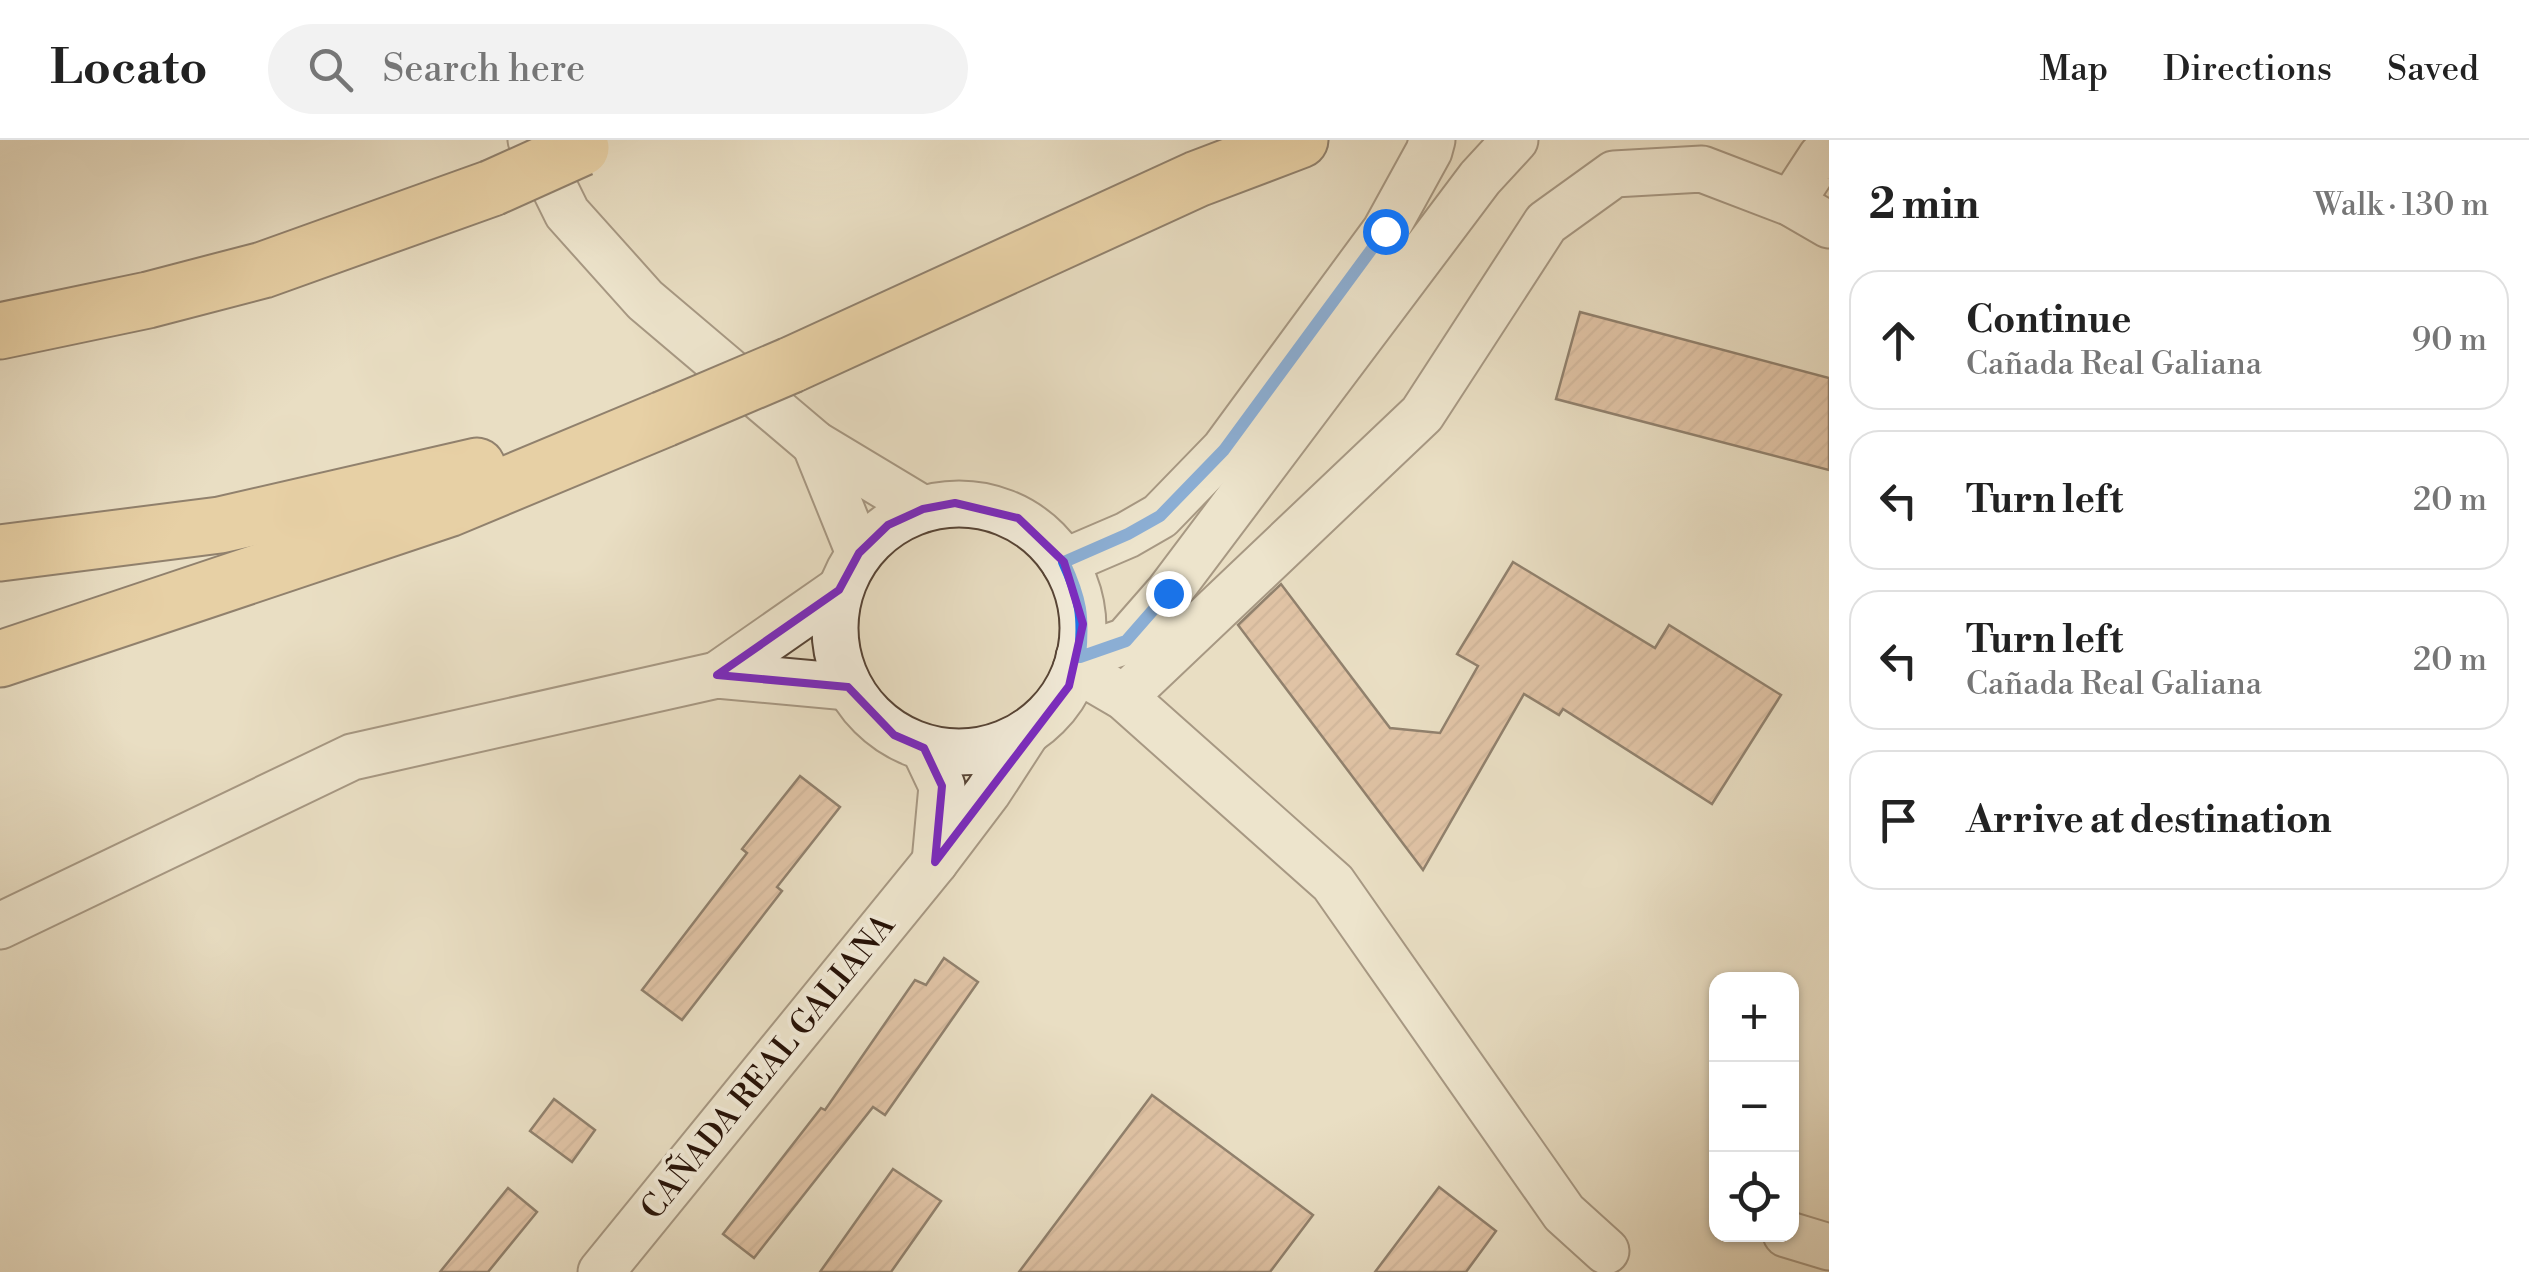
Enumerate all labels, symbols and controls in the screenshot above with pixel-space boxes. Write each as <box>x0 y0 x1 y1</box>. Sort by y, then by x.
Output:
search box <box>268 24 968 114</box>
text: Locato <box>50 39 208 99</box>
icon: search <box>303 42 358 97</box>
text: Search here <box>383 46 585 93</box>
text: Map <box>2039 48 2108 91</box>
text: Directions <box>2163 48 2332 91</box>
text: Saved <box>2387 48 2479 91</box>
text: 2 min <box>1869 179 1979 232</box>
text: Walk · 130 m <box>2314 185 2489 225</box>
route start <box>1363 209 1409 255</box>
text: Continue <box>1966 297 2131 344</box>
icon: ahead <box>1871 313 1926 368</box>
text: 90 m <box>2412 320 2487 360</box>
text: Cañada Real Galiana <box>1966 344 2262 384</box>
icon: left <box>1871 473 1926 528</box>
text: Turn left <box>1966 477 2123 524</box>
text: 20 m <box>2413 480 2487 520</box>
route end <box>1146 571 1192 617</box>
text: Turn left <box>1966 617 2123 664</box>
icon: left <box>1871 633 1926 688</box>
text: 20 m <box>2413 640 2487 680</box>
text: Cañada Real Galiana <box>1966 664 2262 704</box>
icon: arrive <box>1871 793 1926 848</box>
text: Arrive at destination <box>1966 797 2332 844</box>
street label: CAÑADA REAL GALIANA <box>631 904 904 1228</box>
map controls <box>1709 972 1799 1242</box>
button: + <box>1709 972 1799 1062</box>
button: − <box>1709 1062 1799 1152</box>
button: locate <box>1709 1152 1799 1242</box>

